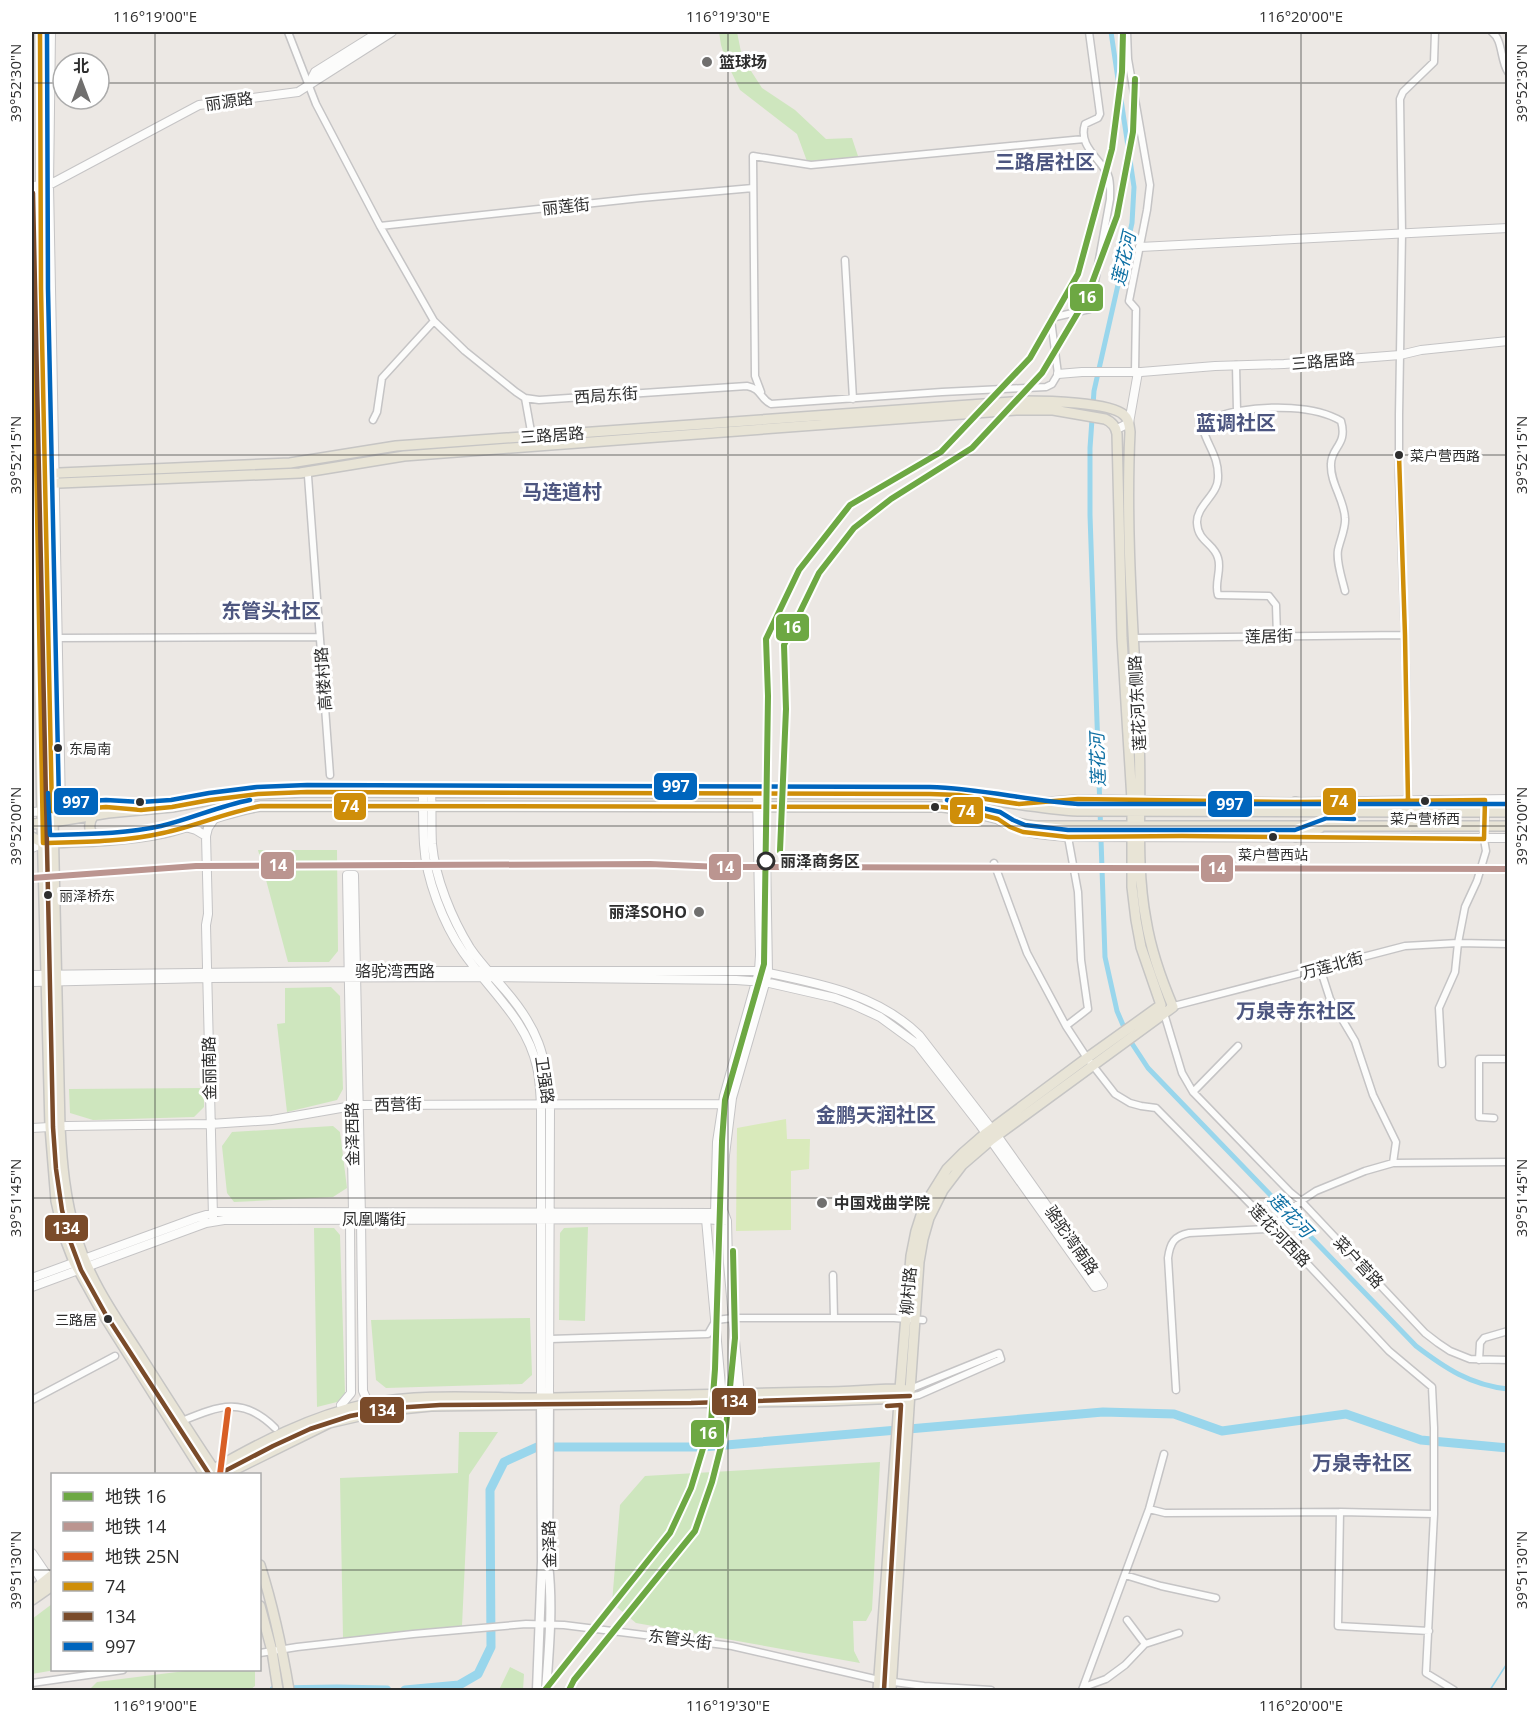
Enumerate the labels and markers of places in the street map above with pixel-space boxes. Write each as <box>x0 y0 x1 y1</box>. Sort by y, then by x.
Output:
place label: 篮球场 <box>719 51 767 73</box>
marker: 篮球场 <box>700 55 714 69</box>
place label: 菜户营西路 <box>1410 446 1480 465</box>
marker: 菜户营西路 <box>1393 449 1405 461</box>
place label: 东局南 <box>69 739 111 758</box>
marker: 东局南 <box>52 742 64 754</box>
marker: 菜户营桥西 <box>1419 795 1431 807</box>
unlabelled marker <box>134 796 146 808</box>
unlabelled marker <box>929 801 941 813</box>
place label: 菜户营桥西 <box>1390 809 1460 828</box>
marker: 菜户营西站 <box>1267 831 1279 843</box>
place label: 菜户营西站 <box>1238 845 1308 864</box>
place label: 丽泽商务区 <box>780 850 860 872</box>
marker: 丽泽商务区 <box>757 852 775 870</box>
place label: 丽泽桥东 <box>59 886 115 905</box>
marker: 丽泽桥东 <box>42 889 54 901</box>
place label: 丽泽SOHO <box>608 901 687 923</box>
marker: 丽泽SOHO <box>692 905 706 919</box>
place label: 中国戏曲学院 <box>834 1192 930 1214</box>
marker: 中国戏曲学院 <box>815 1196 829 1210</box>
place label: 三路居 <box>55 1310 97 1329</box>
marker: 三路居 <box>102 1313 114 1325</box>

